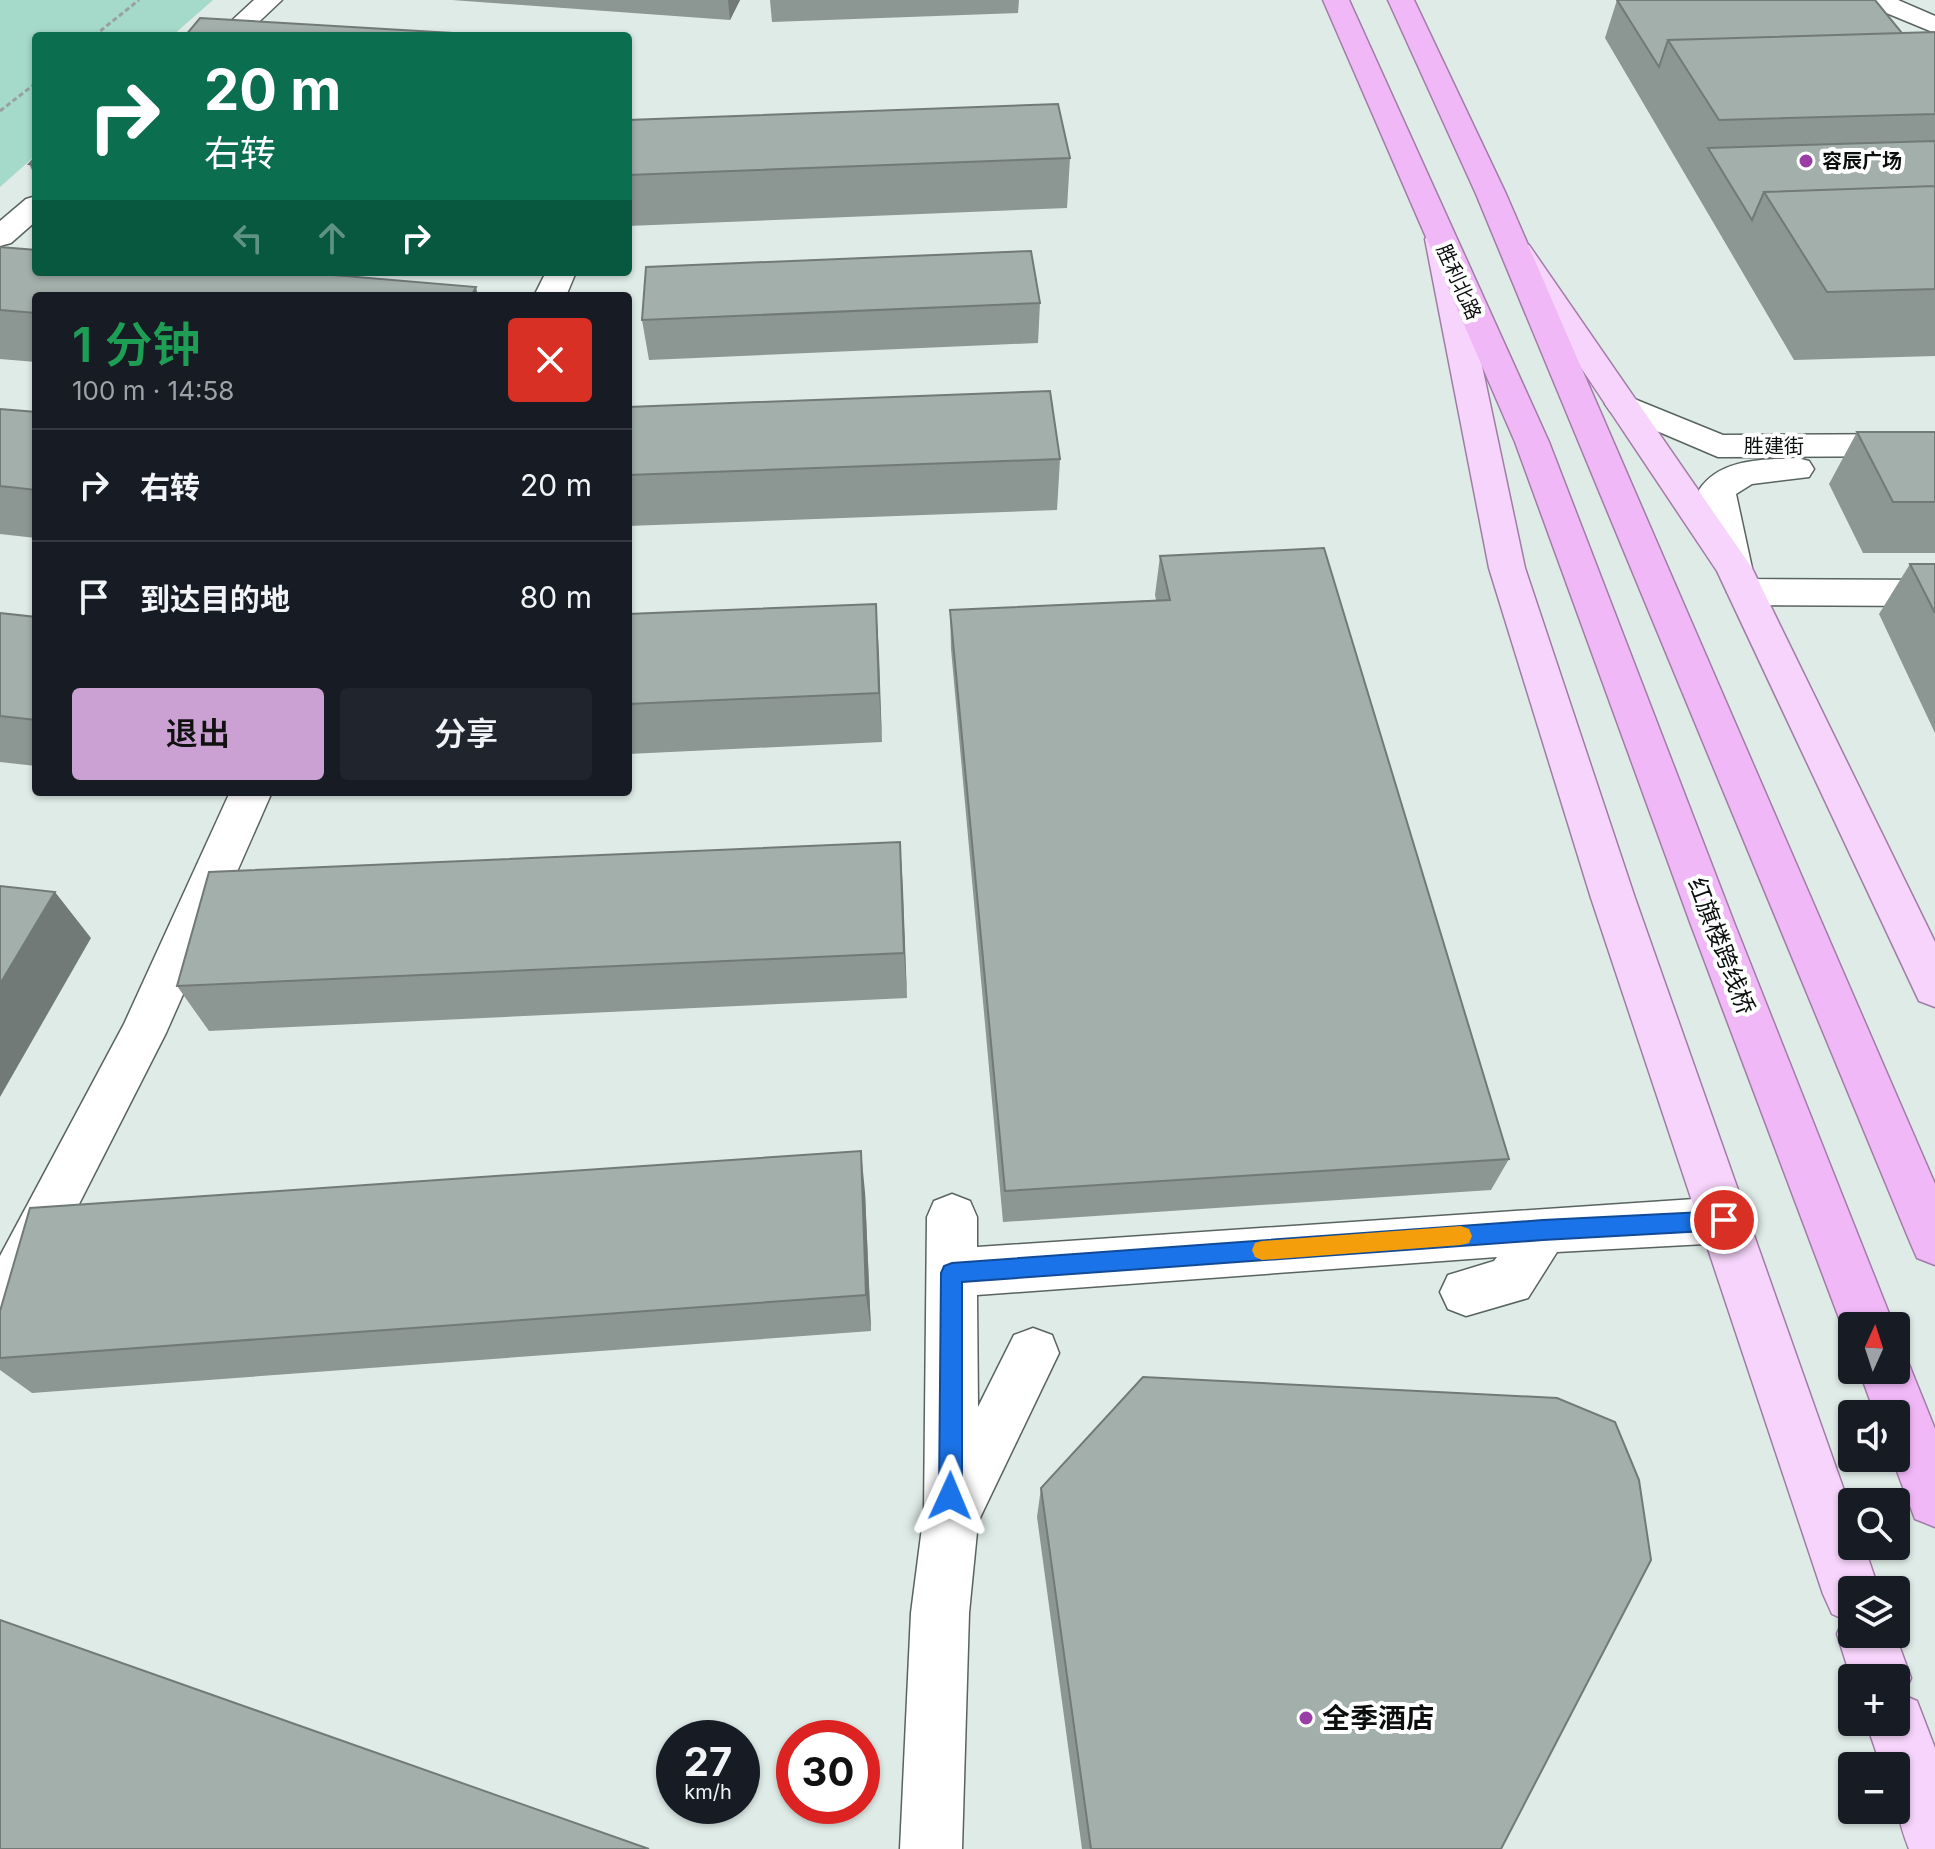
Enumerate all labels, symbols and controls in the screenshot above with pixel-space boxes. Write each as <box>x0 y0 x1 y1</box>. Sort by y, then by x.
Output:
text: 20 m <box>204 56 341 124</box>
icon: right <box>72 64 176 168</box>
text: 右转 <box>204 131 276 175</box>
place label: 容辰广场 <box>1822 149 1902 173</box>
marker: 容辰广场 <box>1797 152 1815 170</box>
icon: left <box>226 216 270 260</box>
icon: ahead <box>310 216 354 260</box>
icon: right <box>394 216 438 260</box>
street label: 胜利北路 <box>1432 241 1486 323</box>
text: 1 分钟 <box>72 315 200 374</box>
button: close <box>508 318 592 402</box>
text: 100 m · 14:58 <box>72 375 234 406</box>
street label: 胜建街 <box>1744 434 1804 458</box>
icon: right <box>72 463 116 507</box>
text: 20 m <box>520 467 592 503</box>
text: 右转 <box>140 469 200 505</box>
icon: arrive <box>72 575 116 619</box>
text: 80 m <box>520 579 592 615</box>
text: 到达目的地 <box>140 581 290 617</box>
button: 退出 <box>72 688 324 780</box>
button: 分享 <box>340 688 592 780</box>
street label: 红旗楼跨线桥 <box>1682 873 1761 1018</box>
pin <box>1690 1186 1758 1254</box>
icon: arrive <box>1702 1198 1746 1242</box>
north arrow <box>1838 1312 1910 1384</box>
map controls <box>1838 1312 1910 1824</box>
button: sound <box>1838 1400 1910 1472</box>
position arrow <box>908 1454 992 1538</box>
button: search <box>1838 1488 1910 1560</box>
button: layers <box>1838 1576 1910 1648</box>
button: + <box>1838 1664 1910 1736</box>
place label: 全季酒店 <box>1322 1701 1434 1735</box>
marker: 全季酒店 <box>1297 1709 1315 1727</box>
speed limit sign: 30 <box>776 1720 880 1824</box>
text: 27 <box>684 1737 732 1786</box>
button: − <box>1838 1752 1910 1824</box>
text: km/h <box>684 1780 732 1804</box>

